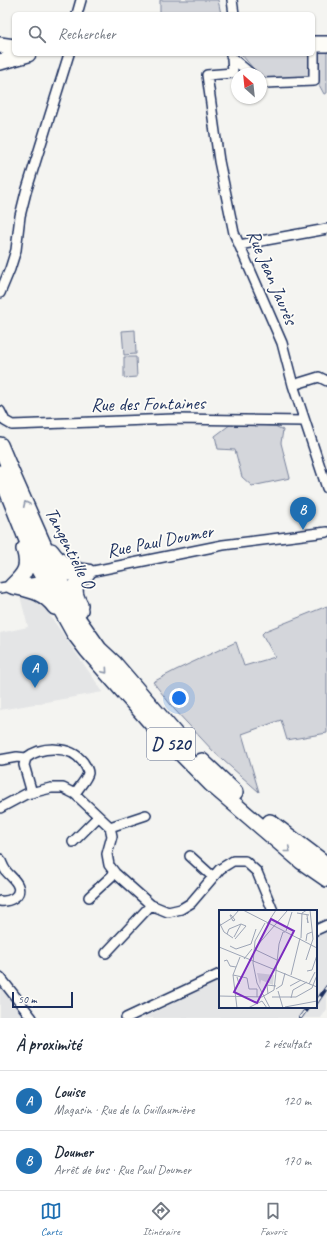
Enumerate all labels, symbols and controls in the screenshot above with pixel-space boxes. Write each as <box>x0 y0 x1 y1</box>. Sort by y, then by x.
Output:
search box <box>12 12 315 56</box>
icon: search <box>26 23 48 45</box>
text: Rechercher <box>58 25 116 44</box>
north arrow <box>231 68 267 104</box>
street label: Rue Jean Jaurès <box>241 226 304 330</box>
street label: Rue des Fontaines <box>91 391 207 417</box>
pin: B <box>290 497 316 530</box>
one-way arrow <box>22 501 30 508</box>
street label: Tangentielle O <box>39 503 102 595</box>
street label: Rue Paul Doumer <box>105 519 217 563</box>
pin: A <box>22 655 48 688</box>
one-way arrow <box>101 666 108 674</box>
your location <box>169 688 189 708</box>
road number: D 520 <box>147 728 195 760</box>
one-way arrow <box>283 845 291 852</box>
inset map <box>219 910 317 1008</box>
scale bar <box>12 990 73 1009</box>
text: 50 m <box>18 992 37 1006</box>
text: À proximité <box>16 1034 81 1055</box>
text: 2 résultats <box>263 1036 311 1052</box>
text: Louise <box>54 1083 85 1102</box>
text: A <box>26 1093 32 1109</box>
text: 120 m <box>283 1093 311 1109</box>
text: Magasin · Rue de la Guillaumière <box>54 1102 195 1118</box>
text: Doumer <box>54 1143 93 1162</box>
text: B <box>26 1153 32 1169</box>
text: 170 m <box>283 1153 311 1169</box>
text: Arrêt de bus · Rue Paul Doumer <box>54 1162 191 1178</box>
tab: Carte <box>40 1200 62 1238</box>
tab: Itinéraire <box>143 1200 180 1238</box>
tab: Favoris <box>260 1200 287 1238</box>

